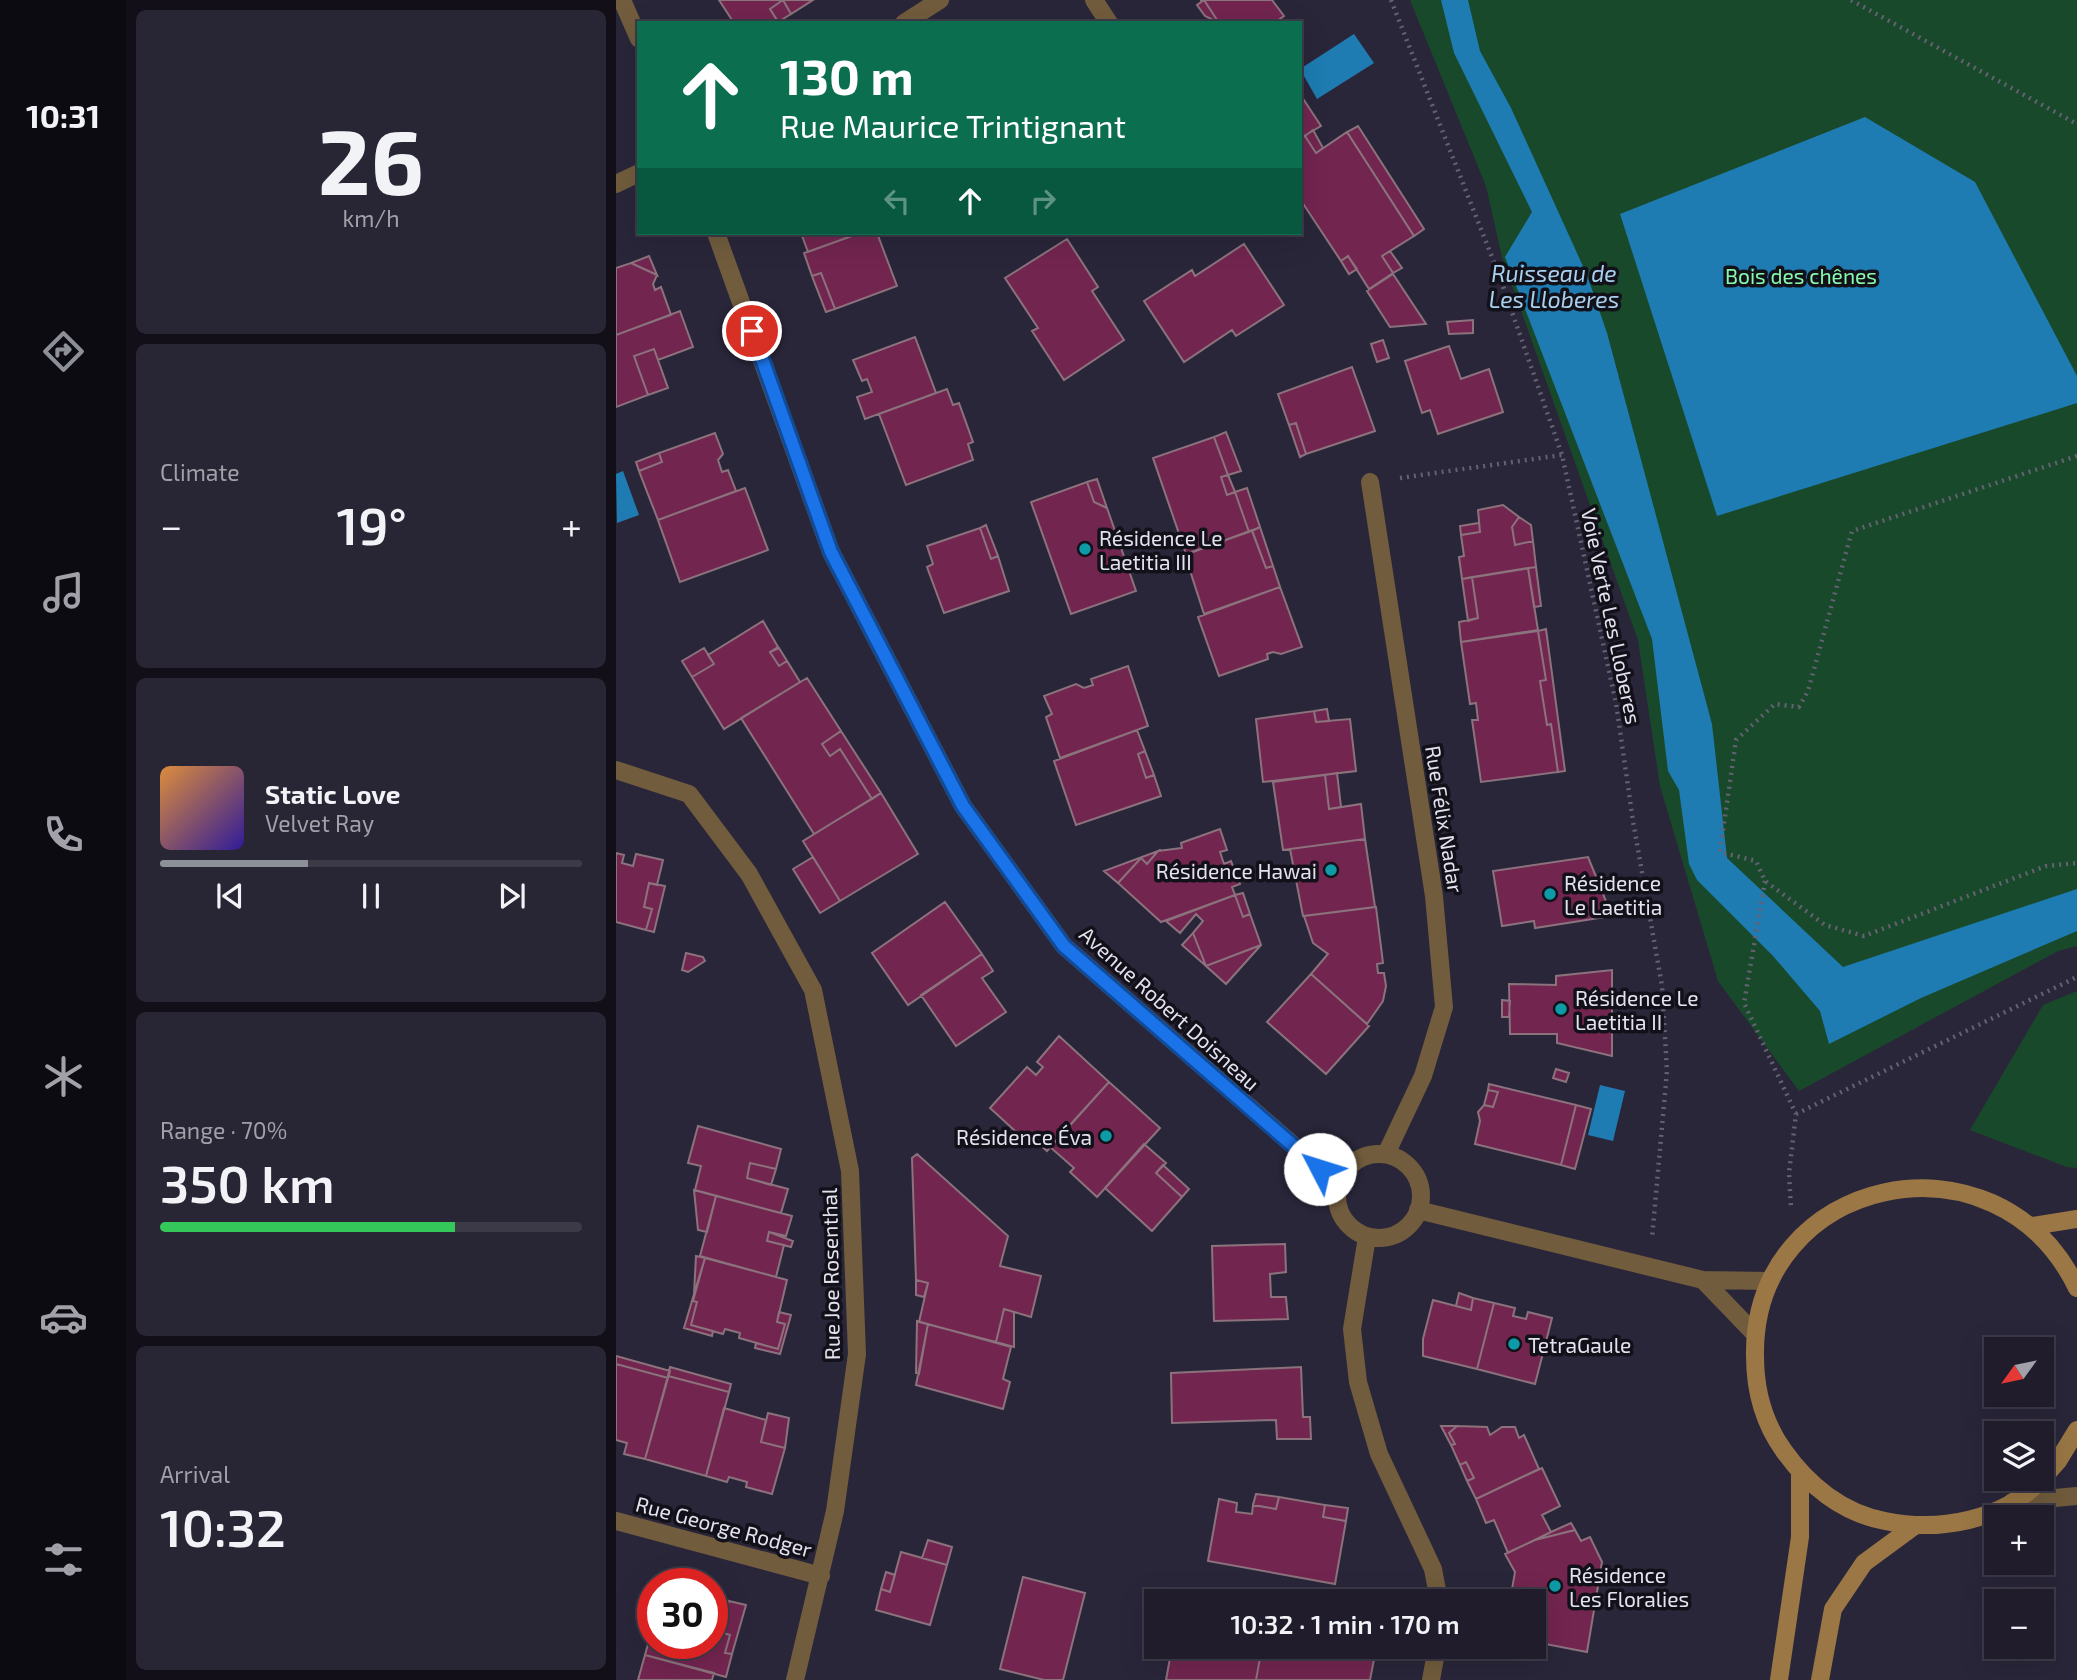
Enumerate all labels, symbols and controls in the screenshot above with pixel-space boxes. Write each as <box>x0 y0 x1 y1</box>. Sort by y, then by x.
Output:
text: 130 m <box>780 46 914 105</box>
icon: ahead <box>665 49 756 140</box>
text: 10:31 <box>26 96 100 134</box>
text: 26 <box>318 104 424 213</box>
text: Rue Maurice Trintignant <box>780 106 1126 144</box>
icon: left <box>878 182 916 220</box>
icon: ahead <box>951 182 989 220</box>
icon: right <box>1024 182 1062 220</box>
text: km/h <box>342 204 400 232</box>
water label: Ruisseau de Les Lloberes <box>1489 259 1619 313</box>
park label: Bois des chênes <box>1725 263 1877 288</box>
pin <box>722 301 782 361</box>
icon: arrive <box>733 312 771 350</box>
icon: directions <box>39 327 88 376</box>
text: Climate <box>160 458 240 486</box>
text: 19° <box>336 493 407 555</box>
text: − <box>160 502 182 548</box>
text: + <box>561 502 582 548</box>
street label: Voie Verte Les Lloberes <box>1577 506 1647 726</box>
place label: Résidence Le Laetitia III <box>1099 525 1223 574</box>
marker: Résidence Le Laetitia III <box>1077 541 1093 557</box>
icon: music <box>39 568 88 617</box>
street label: Rue Félix Nadar <box>1421 744 1469 895</box>
text: Static Love <box>265 778 401 809</box>
text: Velvet Ray <box>265 809 374 837</box>
icon: phone <box>39 810 88 859</box>
place label: Résidence Hawai <box>1156 858 1317 883</box>
marker: Résidence Hawai <box>1323 862 1339 878</box>
place label: Résidence Le Laetitia <box>1564 870 1662 919</box>
icon: previous <box>211 877 249 915</box>
icon: pause <box>352 877 390 915</box>
icon: next <box>493 877 531 915</box>
marker: Résidence Le Laetitia <box>1542 886 1558 902</box>
street label: Avenue Robert Doisneau <box>1075 921 1265 1095</box>
place label: Résidence Le Laetitia II <box>1575 985 1699 1034</box>
marker: Résidence Le Laetitia II <box>1553 1001 1569 1017</box>
icon: climate <box>39 1052 88 1101</box>
text: Range · 70% <box>160 1116 287 1144</box>
place label: Résidence Éva <box>956 1124 1092 1149</box>
marker: Résidence Éva <box>1098 1128 1114 1144</box>
position arrow <box>1283 1132 1357 1206</box>
text: 350 km <box>160 1151 335 1213</box>
street label: Rue Joe Rosenthal <box>816 1187 844 1360</box>
icon: car <box>39 1293 88 1342</box>
place label: TetraGaule <box>1528 1332 1631 1357</box>
marker: TetraGaule <box>1506 1336 1522 1352</box>
north arrow <box>1984 1337 2054 1407</box>
map controls <box>1984 1337 2054 1659</box>
button: layers <box>1984 1421 2054 1491</box>
text: Arrival <box>160 1460 230 1488</box>
street label: Rue George Rodger <box>633 1490 815 1562</box>
text: 10:32 <box>160 1495 286 1557</box>
button: + <box>1984 1505 2054 1575</box>
icon: filters <box>39 1535 88 1584</box>
place label: Résidence Les Floralies <box>1569 1562 1689 1611</box>
speed limit sign: 30 <box>637 1568 728 1659</box>
marker: Résidence Les Floralies <box>1547 1578 1563 1594</box>
button: − <box>1984 1589 2054 1659</box>
text: 10:32 · 1 min · 170 m <box>1230 1608 1460 1639</box>

